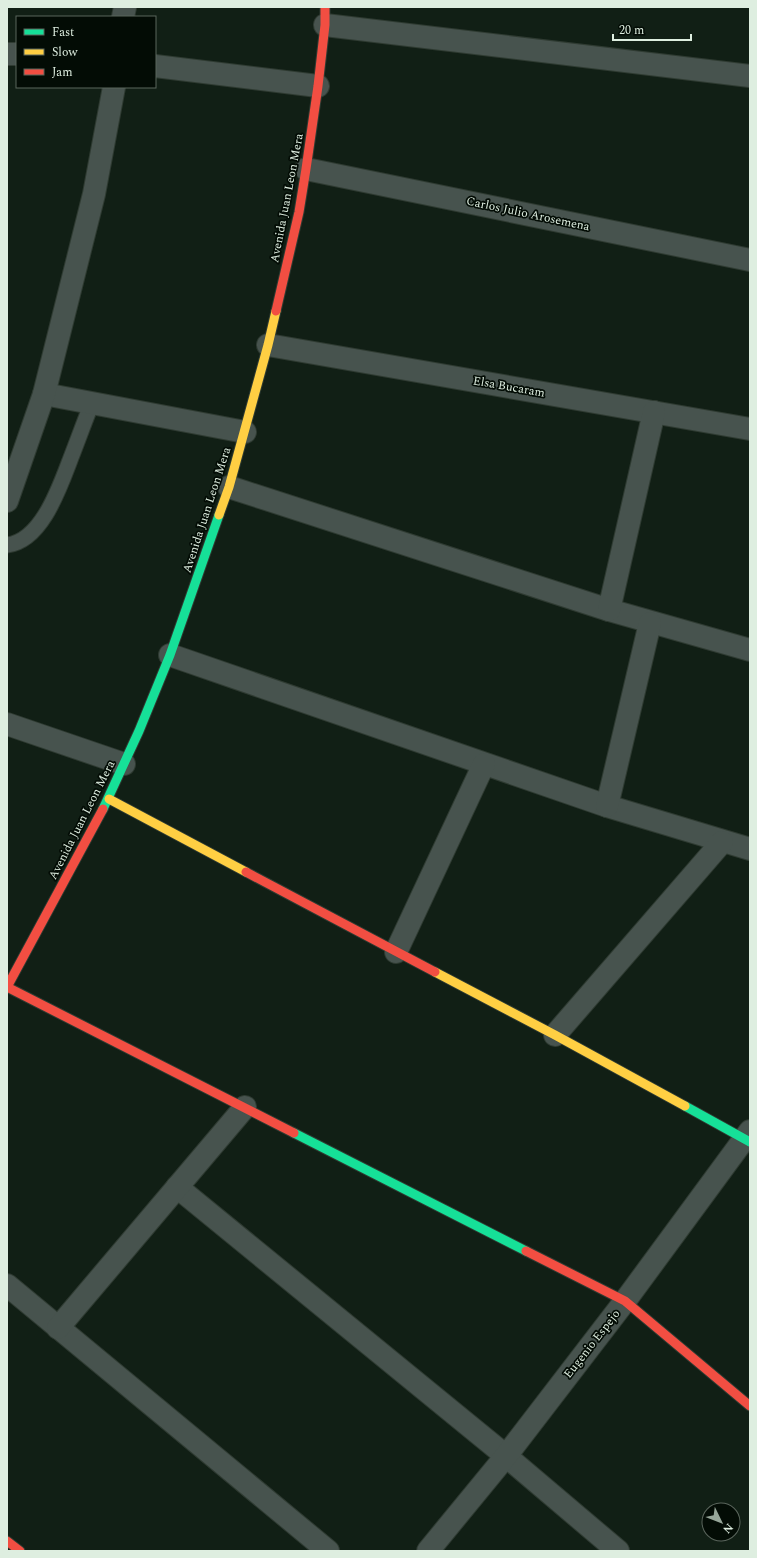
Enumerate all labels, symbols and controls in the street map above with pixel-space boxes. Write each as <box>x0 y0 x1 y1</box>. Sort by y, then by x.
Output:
legend <box>16 16 156 88</box>
scale bar <box>613 16 691 42</box>
text: 20 m <box>619 21 644 40</box>
text: Fast <box>52 23 74 42</box>
text: Slow <box>52 43 78 62</box>
text: Jam <box>52 63 73 82</box>
street label: Avenida Juan Leon Mera <box>265 132 309 264</box>
street label: Carlos Julio Arosemena <box>465 192 592 236</box>
street label: Elsa Bucaram <box>472 371 546 403</box>
street label: Avenida Juan Leon Mera <box>178 444 236 575</box>
street label: Avenida Juan Leon Mera <box>44 757 120 883</box>
street label: Eugenio Espejo <box>559 1305 625 1383</box>
north arrow <box>701 1502 741 1542</box>
text: N <box>719 1519 737 1538</box>

